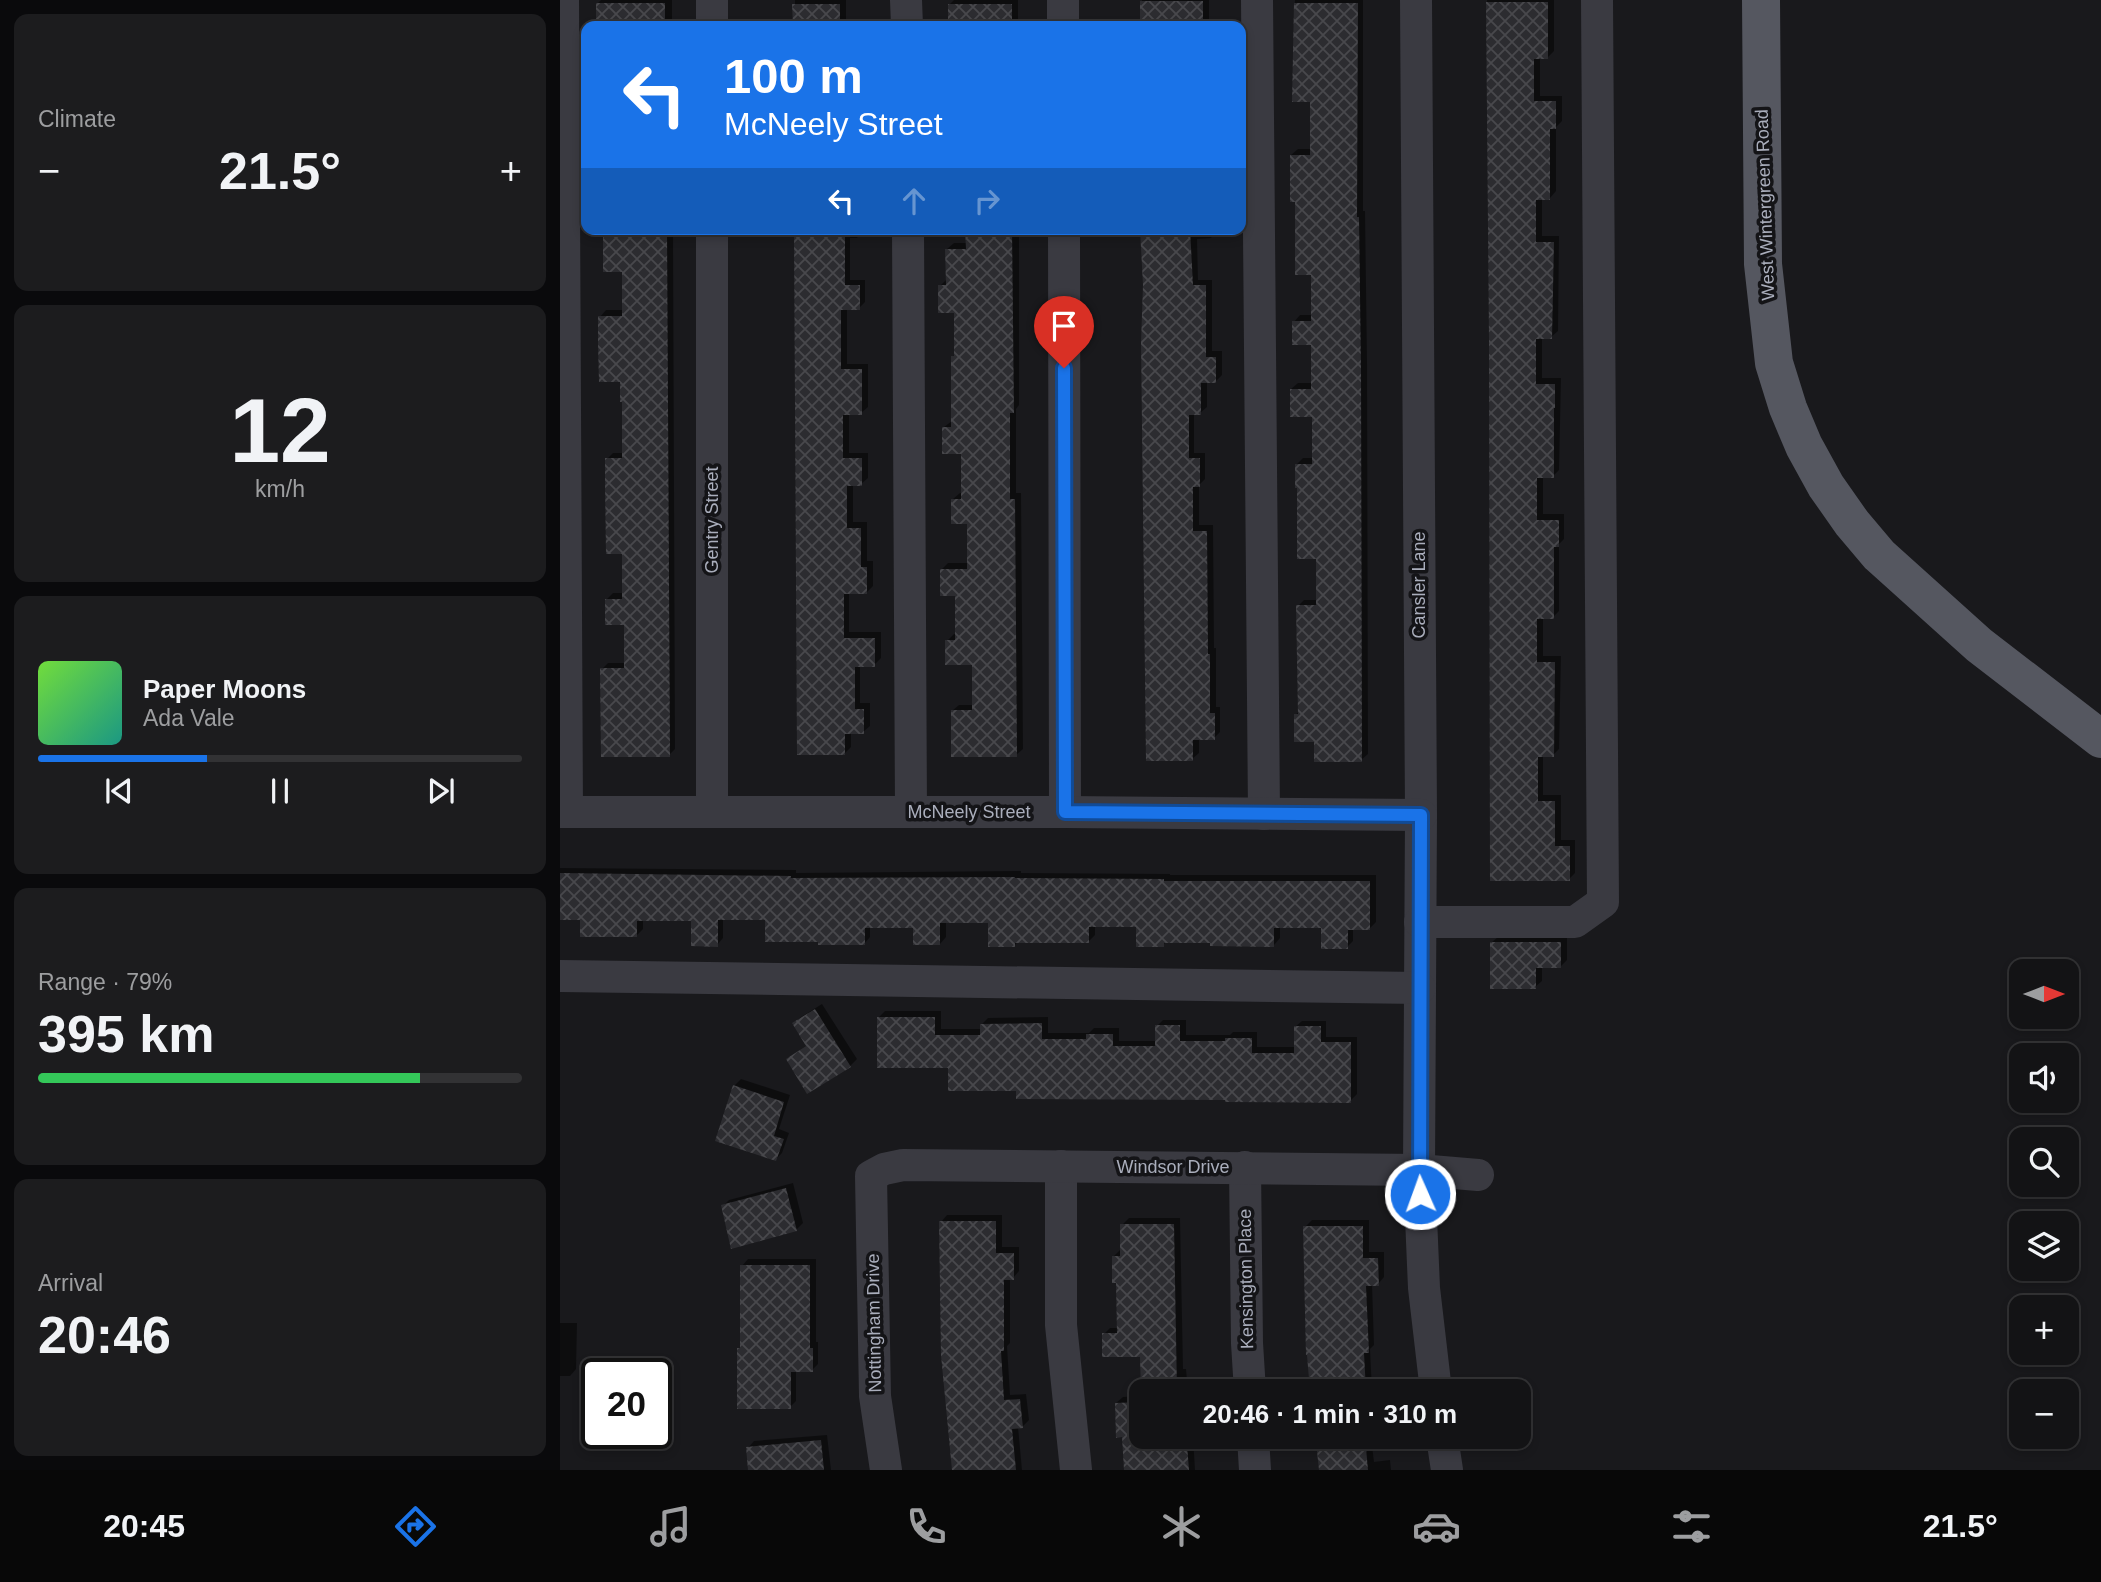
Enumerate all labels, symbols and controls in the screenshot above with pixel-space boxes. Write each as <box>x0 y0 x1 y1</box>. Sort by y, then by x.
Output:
icon: left <box>609 49 700 140</box>
text: 100 m <box>724 49 863 103</box>
text: Climate <box>38 106 116 132</box>
text: McNeely Street <box>724 106 943 142</box>
street label: West Wintergreen Road <box>1752 109 1778 301</box>
text: 21.5° <box>219 142 341 200</box>
text: − <box>38 150 60 192</box>
text: + <box>500 150 522 192</box>
icon: left <box>822 182 860 220</box>
icon: ahead <box>895 182 933 220</box>
icon: right <box>968 182 1006 220</box>
pin <box>1034 296 1094 368</box>
icon: arrive <box>1045 307 1083 345</box>
text: 12 <box>229 380 331 481</box>
street label: Gentry Street <box>702 466 722 574</box>
text: km/h <box>255 476 305 502</box>
street label: Cansler Lane <box>1409 531 1429 639</box>
text: Paper Moons <box>143 674 306 704</box>
text: Ada Vale <box>143 705 235 731</box>
icon: previous <box>100 772 138 810</box>
icon: pause <box>261 772 299 810</box>
icon: next <box>422 772 460 810</box>
street label: McNeely Street <box>907 802 1031 822</box>
north arrow <box>2009 959 2079 1029</box>
map controls <box>2009 959 2079 1449</box>
text: Range · 79% <box>38 969 172 995</box>
text: 395 km <box>38 1005 214 1063</box>
button: sound <box>2009 1043 2079 1113</box>
button: search <box>2009 1127 2079 1197</box>
street label: Windsor Drive <box>1116 1157 1230 1177</box>
position arrow <box>1383 1157 1457 1231</box>
street label: Kensington Place <box>1235 1209 1257 1349</box>
button: layers <box>2009 1211 2079 1281</box>
street label: Nottingham Drive <box>863 1253 885 1393</box>
text: Arrival <box>38 1270 103 1296</box>
button: + <box>2009 1295 2079 1365</box>
text: 20:46 <box>38 1306 171 1364</box>
speed limit sign: 20 <box>581 1358 672 1449</box>
button: − <box>2009 1379 2079 1449</box>
text: 20:46 · 1 min · 310 m <box>1203 1399 1457 1429</box>
icon: directions <box>391 1502 440 1551</box>
icon: music <box>646 1502 695 1551</box>
icon: phone <box>902 1502 951 1551</box>
icon: climate <box>1157 1502 1206 1551</box>
icon: car <box>1412 1502 1461 1551</box>
icon: filters <box>1667 1502 1716 1551</box>
text: 20:45 <box>103 1508 185 1544</box>
text: 21.5° <box>1923 1508 1998 1544</box>

